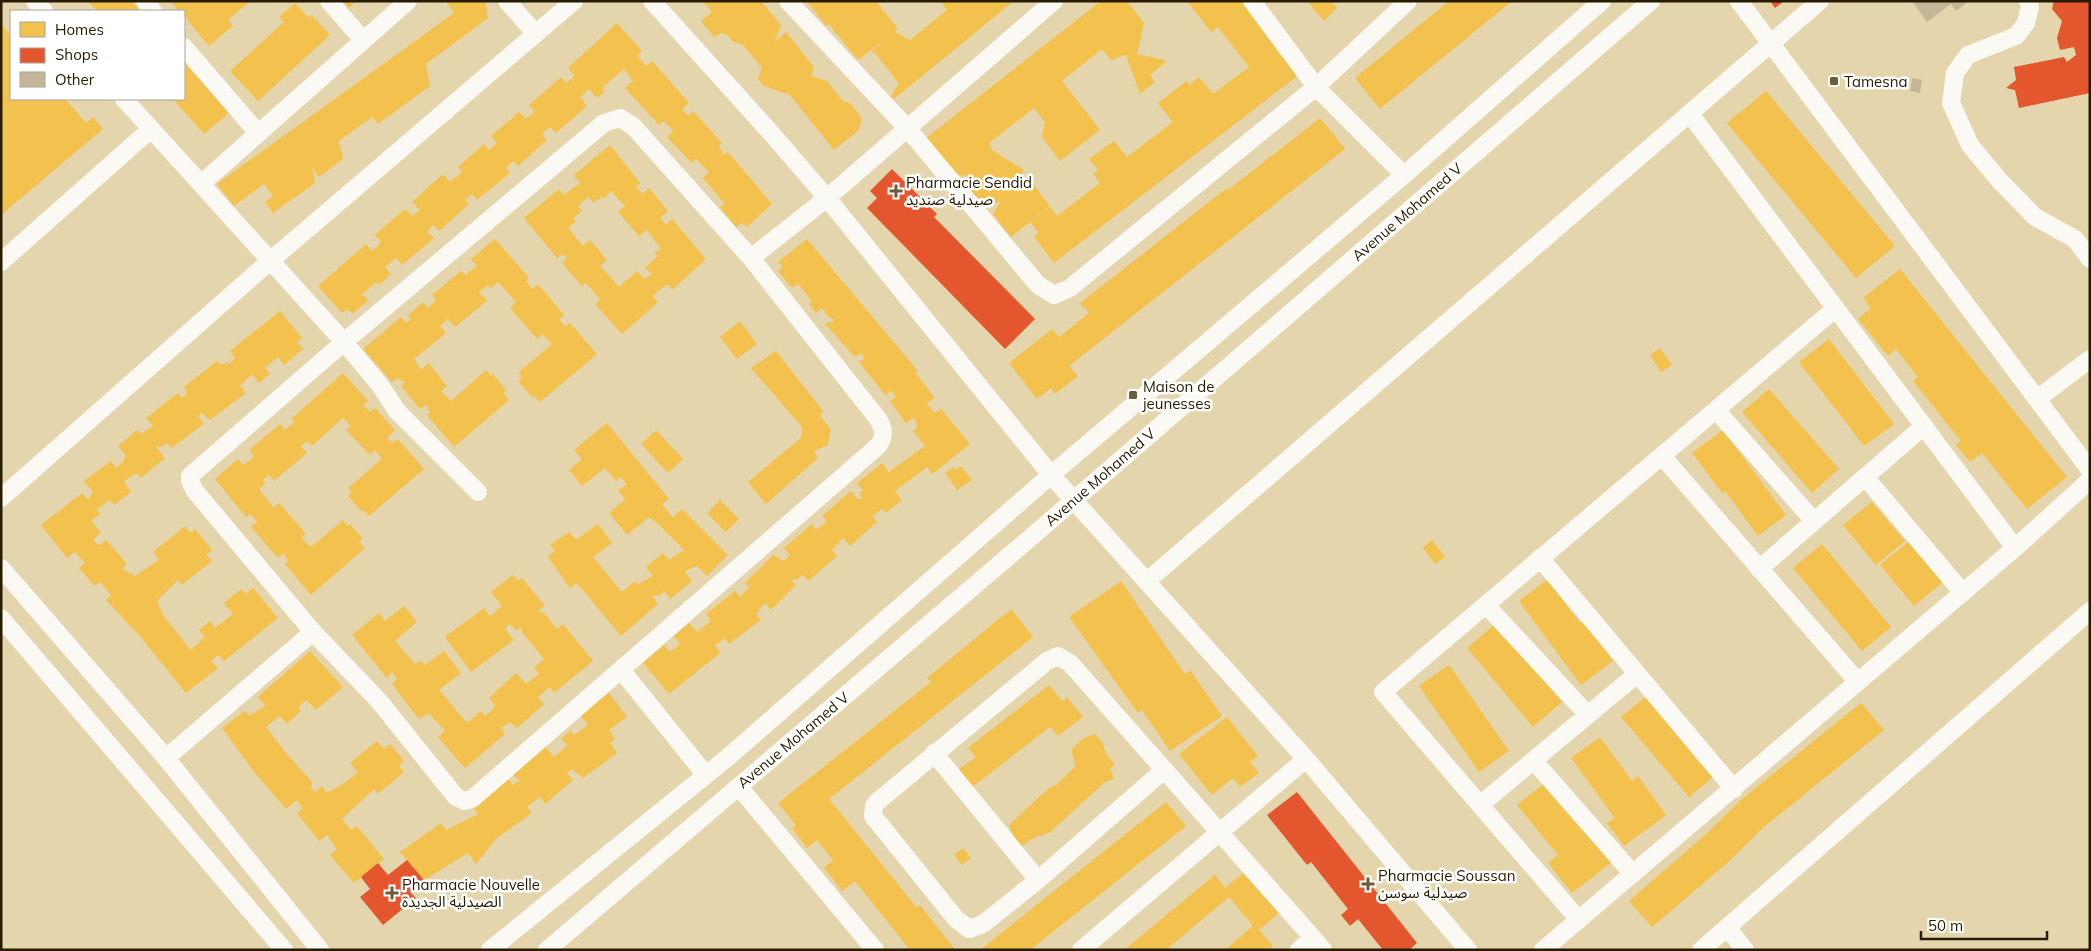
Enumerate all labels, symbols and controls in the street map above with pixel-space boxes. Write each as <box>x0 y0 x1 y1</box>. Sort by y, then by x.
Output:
legend <box>10 10 185 100</box>
text: Homes <box>55 20 104 39</box>
text: Shops <box>55 45 98 64</box>
text: Other <box>55 70 95 89</box>
place label: Tamesna <box>1844 72 1907 91</box>
marker: Tamesna <box>1828 75 1840 87</box>
street label: Avenue Mohamed V <box>1348 159 1466 265</box>
place label: Pharmacie Sendid صيدلية صنديد <box>906 173 1032 209</box>
marker: Pharmacie Sendid صيدلية صنديد <box>890 185 902 197</box>
place label: Maison de jeunesses <box>1142 377 1214 413</box>
marker: Maison de jeunesses <box>1127 389 1139 401</box>
street label: Avenue Mohamed V <box>1041 424 1159 530</box>
street label: Avenue Mohamed V <box>733 687 853 792</box>
place label: Pharmacie Soussan صيدلية سوسن <box>1378 866 1515 902</box>
place label: Pharmacie Nouvelle الصيدلية الجديدة <box>402 875 540 911</box>
marker: Pharmacie Soussan صيدلية سوسن <box>1362 878 1374 890</box>
marker: Pharmacie Nouvelle الصيدلية الجديدة <box>386 887 398 899</box>
scale bar <box>1921 908 2047 940</box>
text: 50 m <box>1928 916 1963 935</box>

